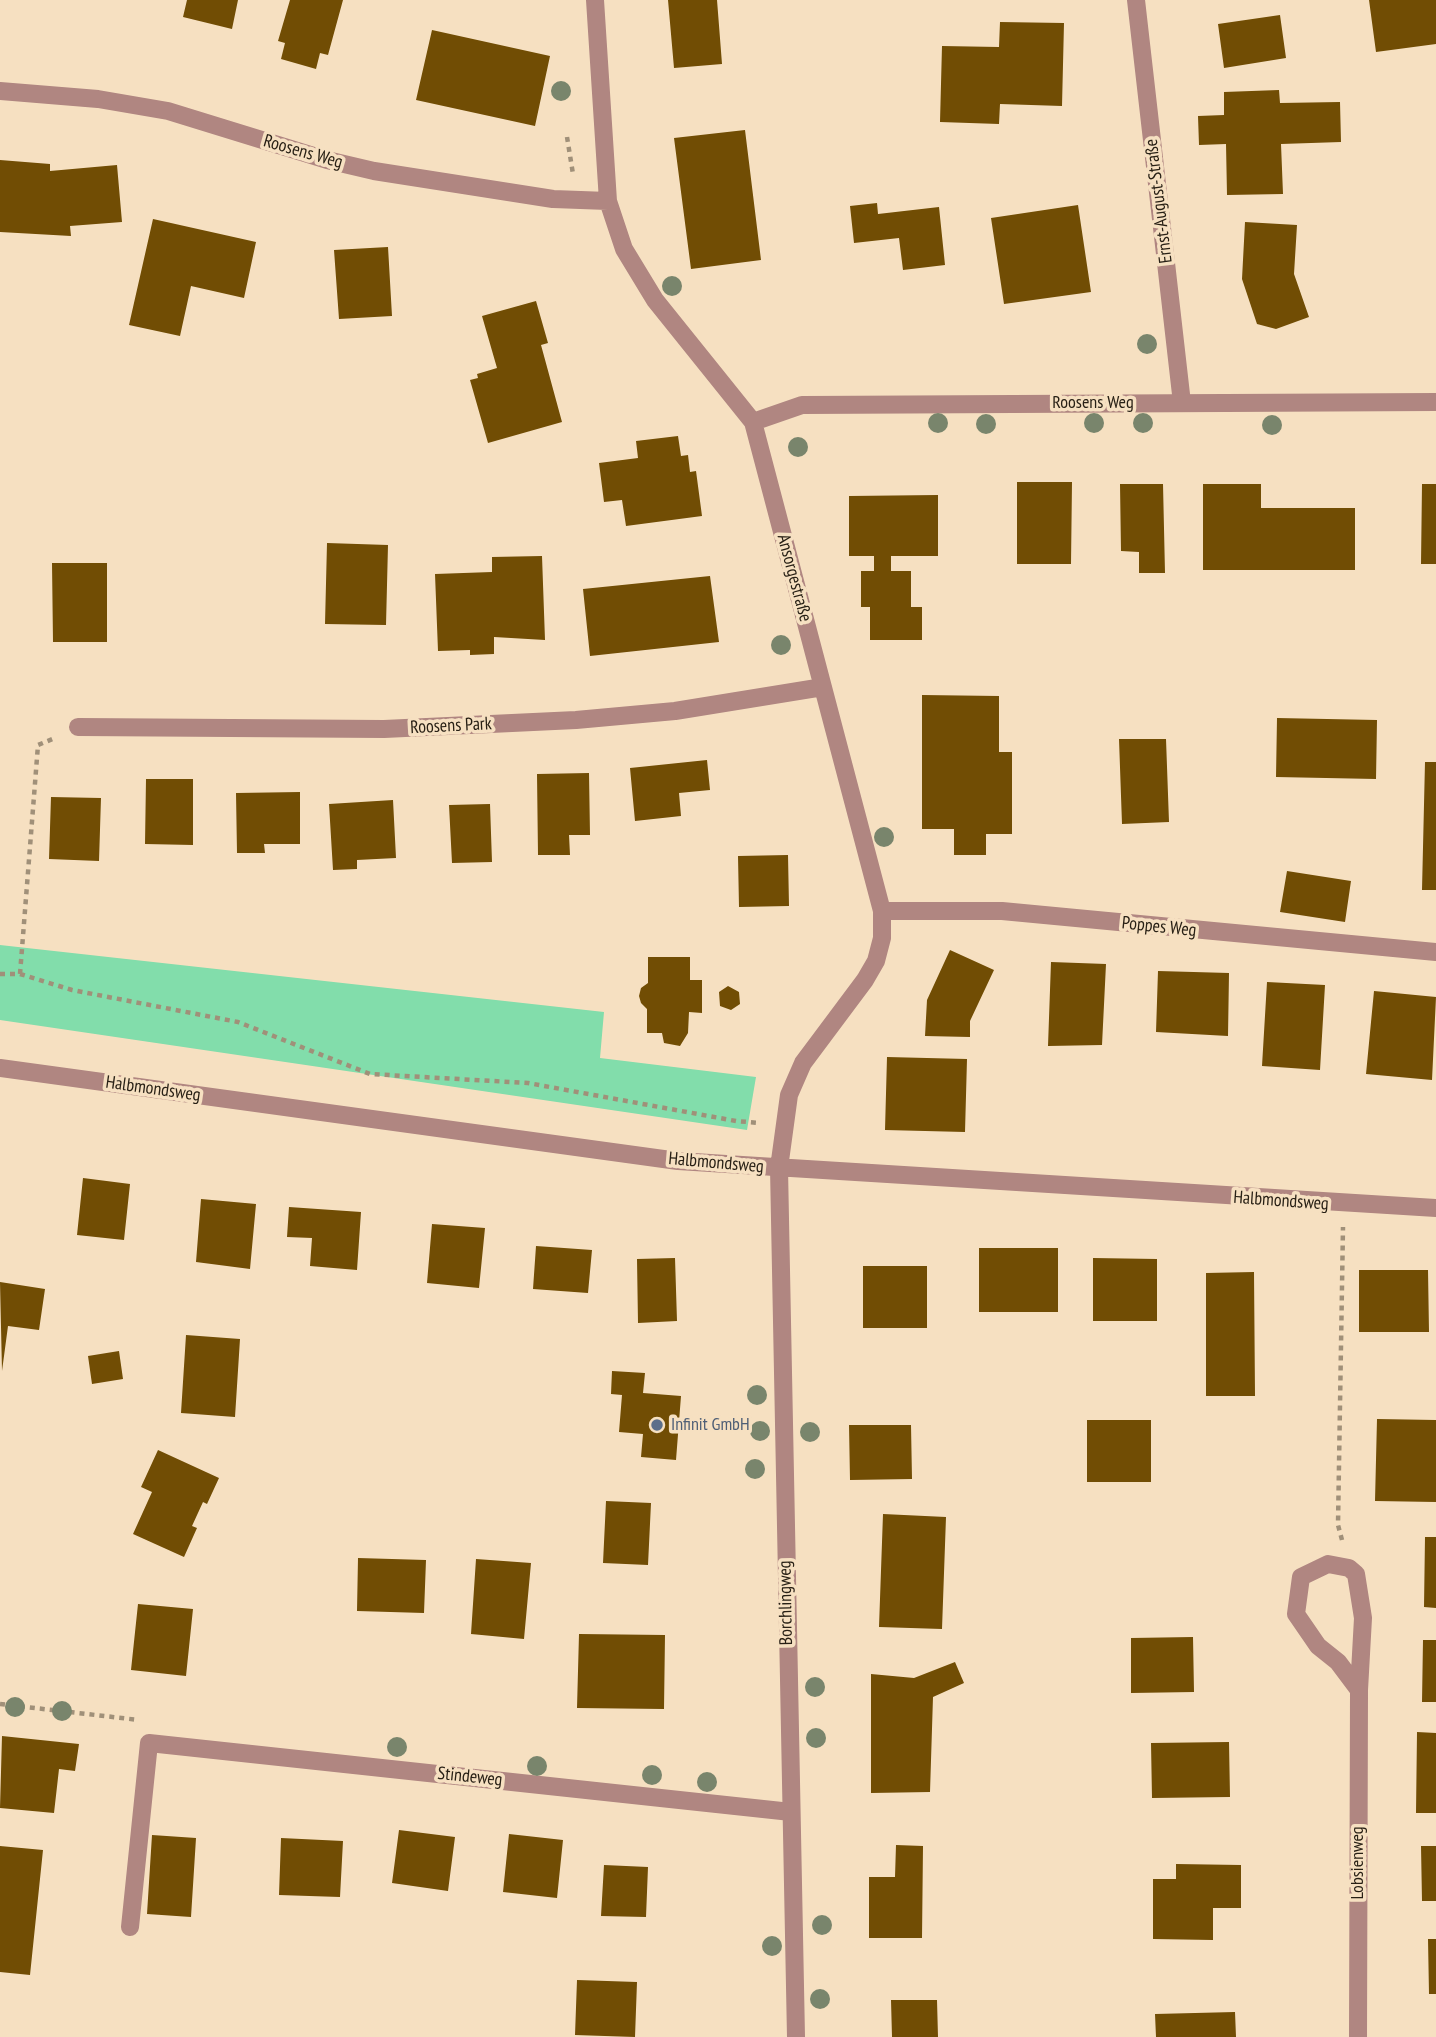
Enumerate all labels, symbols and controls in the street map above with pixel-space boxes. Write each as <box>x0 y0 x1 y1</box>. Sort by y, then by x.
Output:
street label: Roosens Weg <box>261 130 345 174</box>
street label: Ernst-August-Straße <box>1141 138 1177 264</box>
street label: Roosens Weg <box>1052 392 1134 414</box>
street label: Ansorgestraße <box>772 532 816 624</box>
street label: Roosens Park <box>410 713 492 739</box>
street label: Poppes Weg <box>1121 912 1197 942</box>
street label: Halbmondsweg <box>104 1072 202 1106</box>
street label: Halbmondsweg <box>667 1148 765 1178</box>
street label: Halbmondsweg <box>1233 1187 1329 1215</box>
place label: Infinit GmbH <box>671 1414 750 1436</box>
marker: Infinit GmbH <box>649 1417 665 1433</box>
street label: Borchlingweg <box>774 1560 798 1646</box>
street label: Stindeweg <box>437 1763 503 1791</box>
street label: Lobsienweg <box>1347 1826 1369 1900</box>

